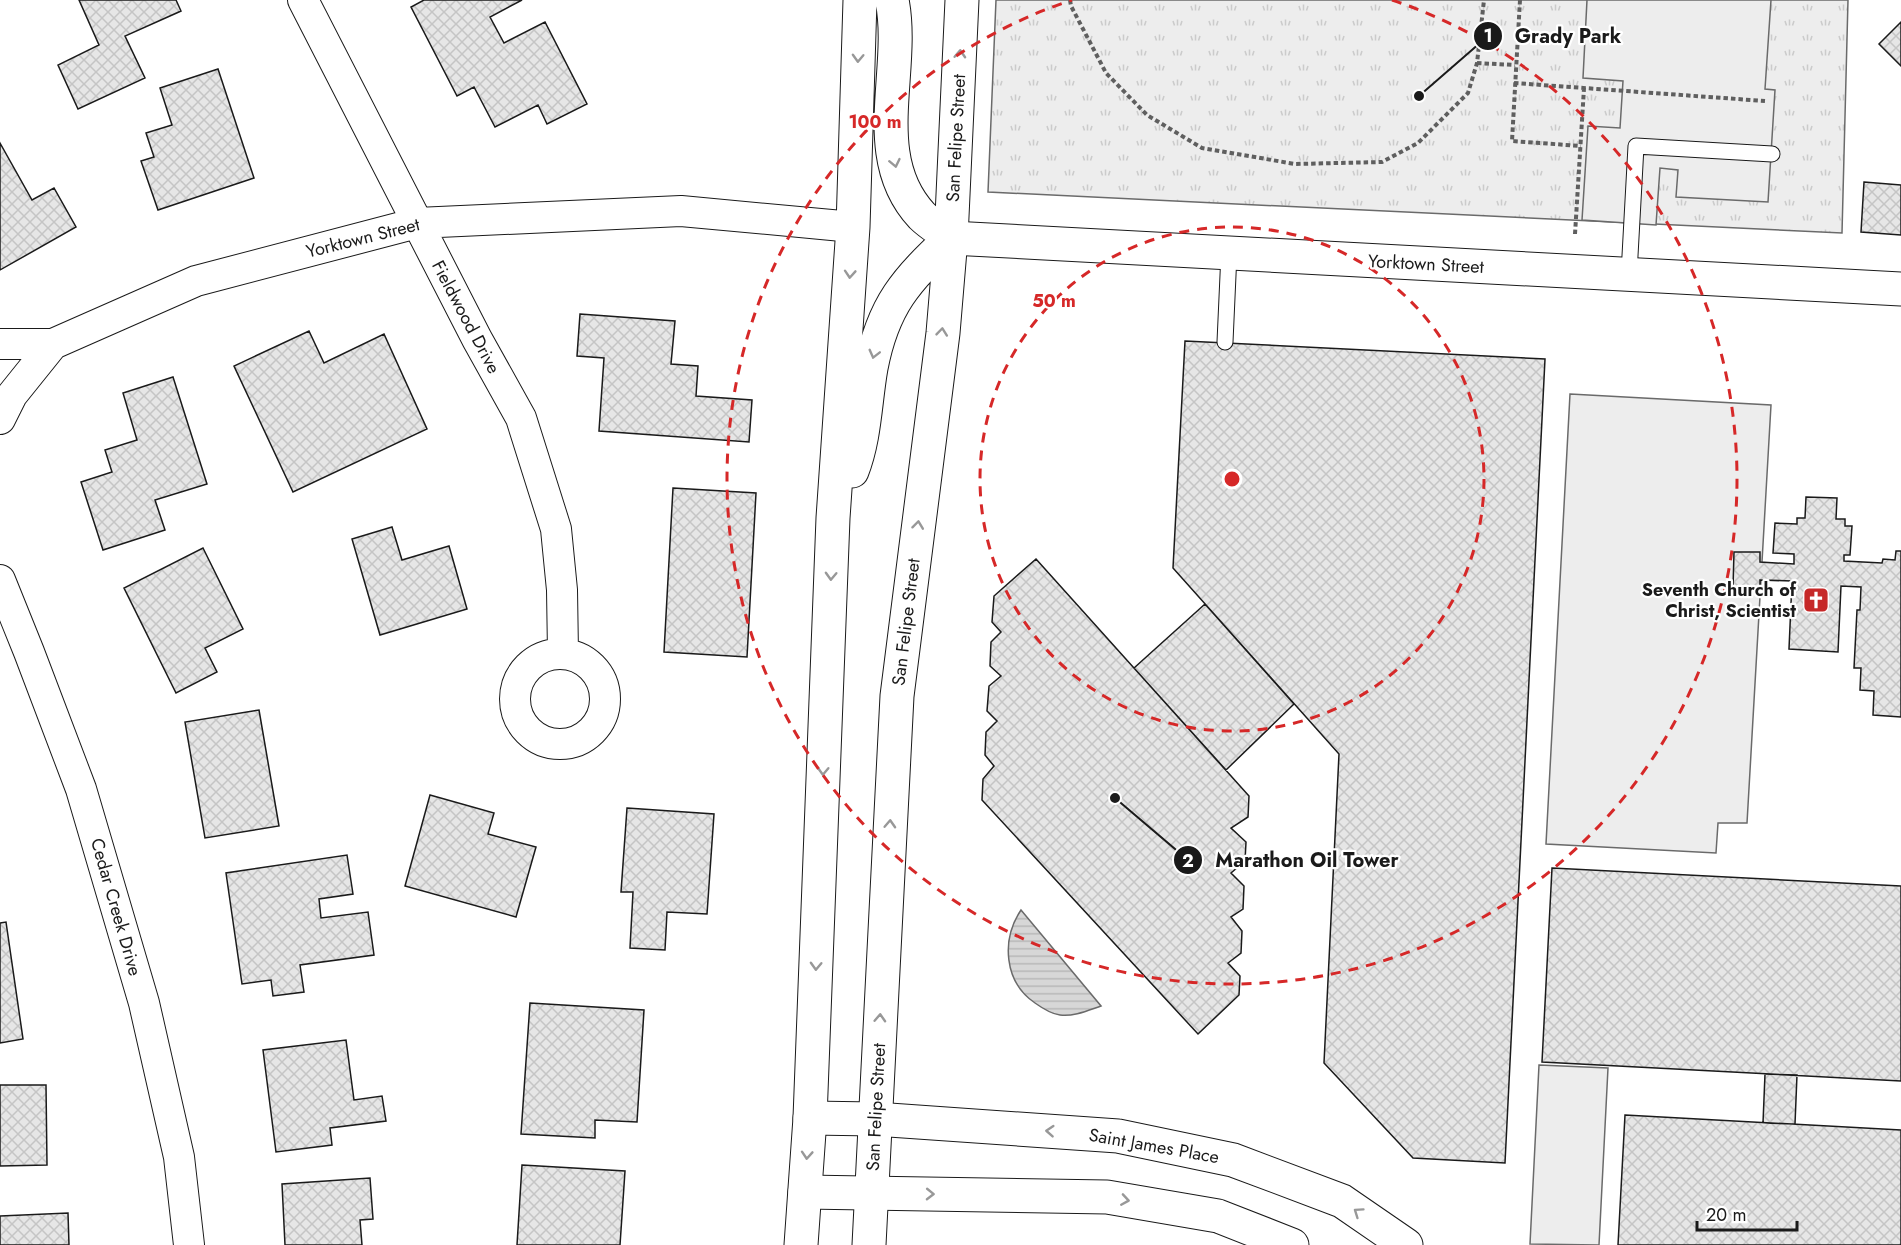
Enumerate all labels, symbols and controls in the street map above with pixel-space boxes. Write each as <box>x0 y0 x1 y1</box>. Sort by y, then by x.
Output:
callout: Grady Park <box>1473 17 1633 55</box>
text: Grady Park <box>1515 22 1622 51</box>
text: 1 <box>1483 23 1493 49</box>
one-way arrow <box>953 49 966 58</box>
one-way arrow <box>852 54 865 63</box>
street label: San Felipe Street <box>940 73 972 202</box>
text: 100 m <box>848 109 902 135</box>
one-way arrow <box>887 157 900 167</box>
street label: Yorktown Street <box>304 211 423 265</box>
street label: Yorktown Street <box>1367 248 1485 280</box>
street label: Fieldwood Drive <box>425 256 507 378</box>
one-way arrow <box>843 270 856 279</box>
text: 50 m <box>1032 288 1076 314</box>
one-way arrow <box>936 327 948 336</box>
one-way arrow <box>869 349 882 359</box>
centre of rings <box>1222 469 1242 489</box>
one-way arrow <box>911 520 924 530</box>
street label: San Felipe Street <box>885 556 927 687</box>
one-way arrow <box>824 572 837 581</box>
place label: Seventh Church of Christ, Scientist <box>1642 577 1797 624</box>
church icon: Seventh Church of Christ, Scientist <box>1801 585 1831 615</box>
one-way arrow <box>817 767 830 776</box>
one-way arrow <box>884 819 897 828</box>
street label: Cedar Creek Drive <box>84 835 148 979</box>
callout: Marathon Oil Tower <box>1173 841 1411 879</box>
text: Marathon Oil Tower <box>1215 846 1399 875</box>
text: 2 <box>1182 848 1194 874</box>
one-way arrow <box>809 962 822 971</box>
one-way arrow <box>874 1014 887 1023</box>
street label: San Felipe Street <box>860 1042 892 1171</box>
street label: Saint James Place <box>1087 1122 1221 1170</box>
one-way arrow <box>1046 1125 1055 1138</box>
one-way arrow <box>801 1150 814 1159</box>
one-way arrow <box>926 1188 935 1201</box>
one-way arrow <box>1120 1193 1130 1206</box>
scale bar <box>1697 1194 1798 1232</box>
text: 20 m <box>1706 1202 1746 1228</box>
one-way arrow <box>1353 1208 1364 1219</box>

